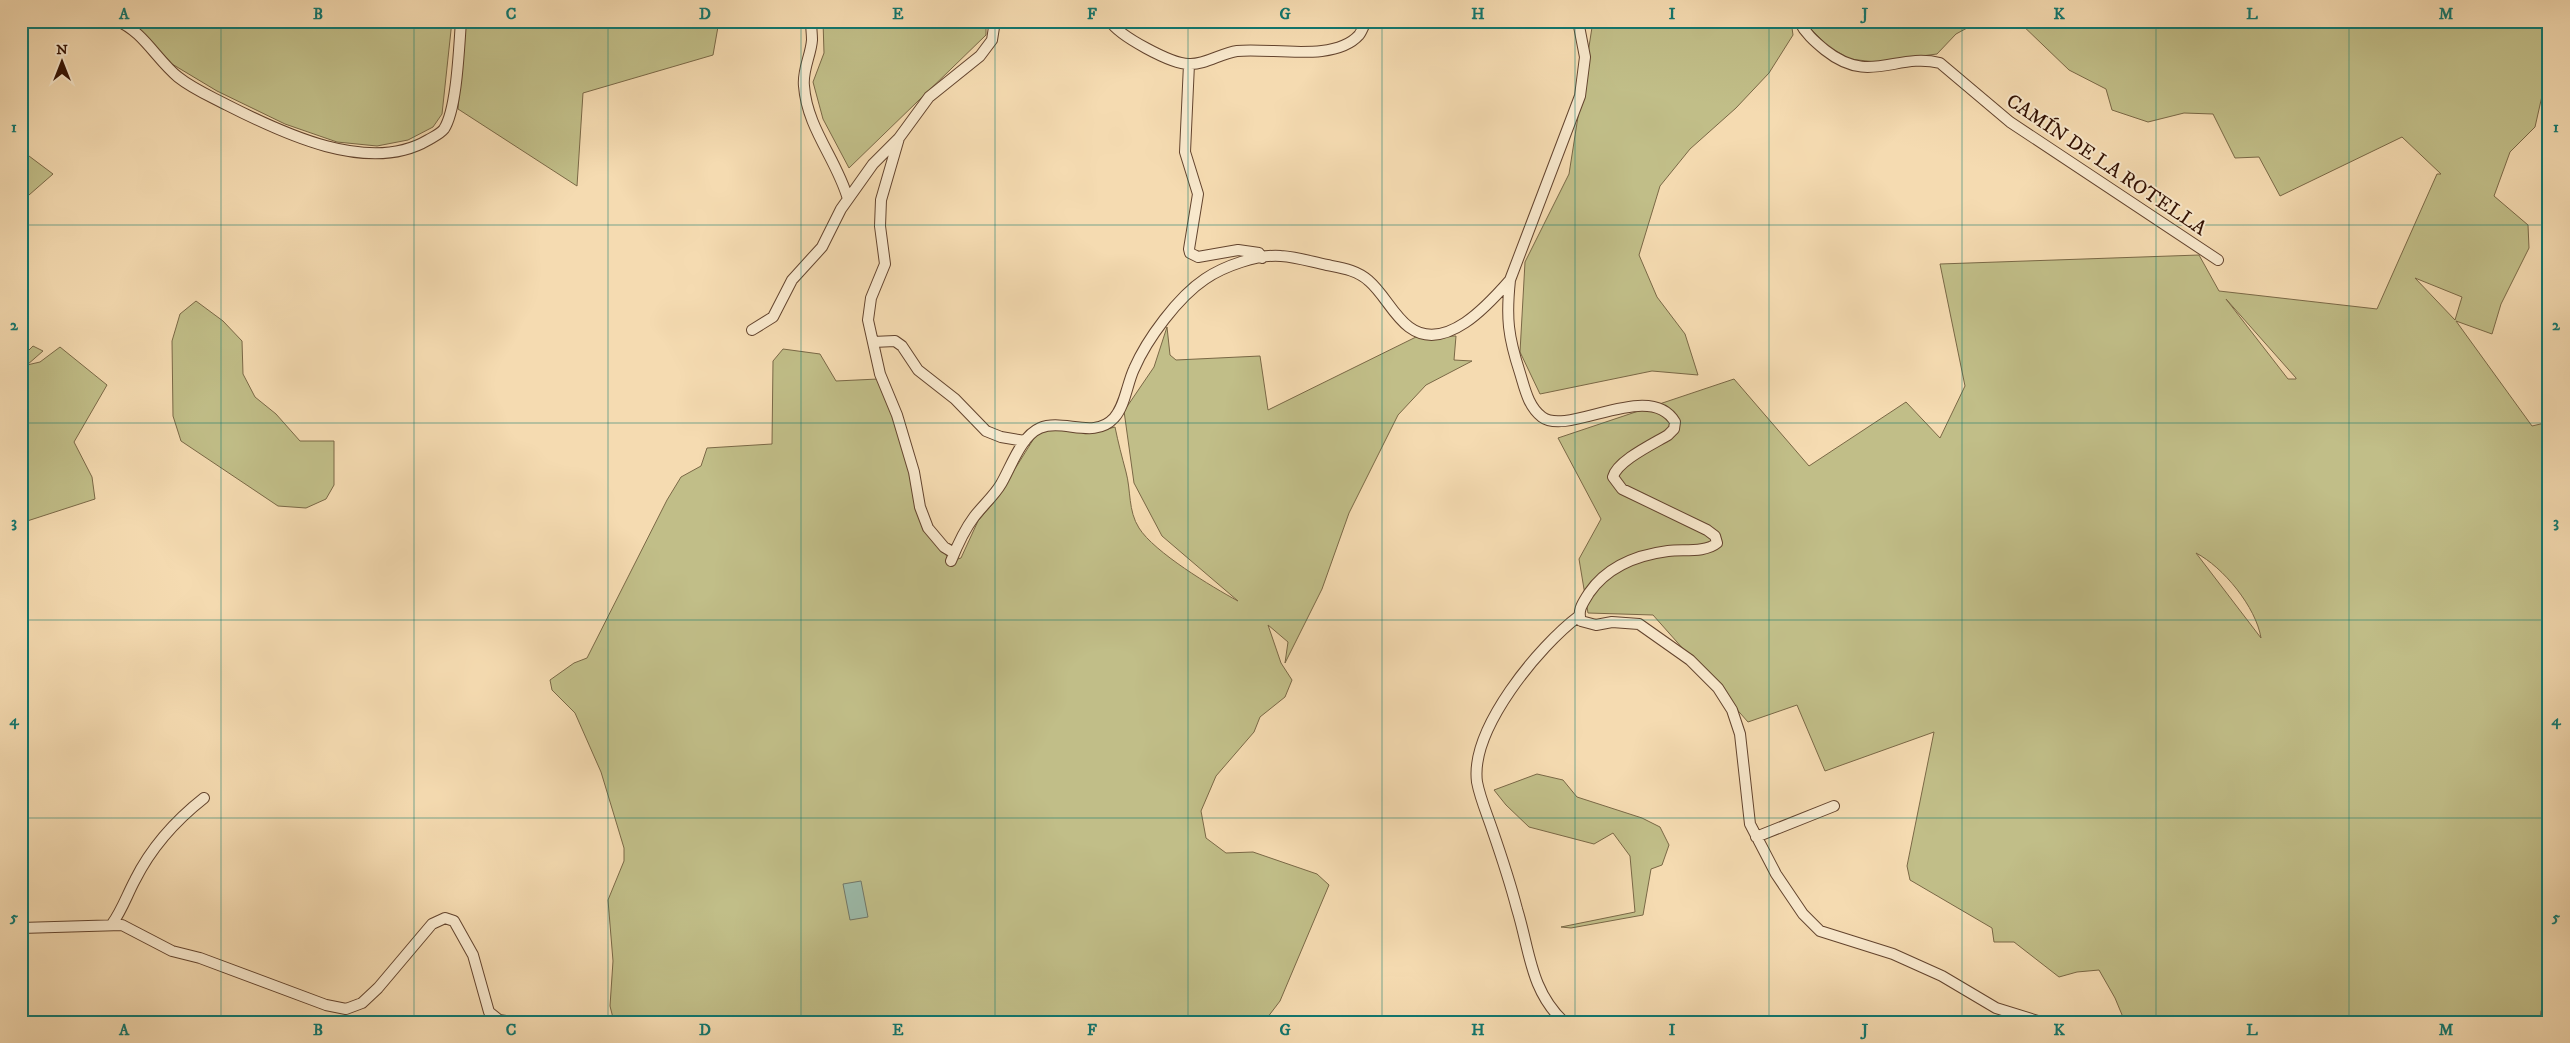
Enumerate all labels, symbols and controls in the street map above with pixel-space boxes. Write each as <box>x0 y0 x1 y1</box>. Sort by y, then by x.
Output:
text: A <box>118 4 130 24</box>
text: B <box>313 4 323 24</box>
text: C <box>506 4 516 24</box>
text: D <box>699 4 711 24</box>
text: E <box>892 4 904 24</box>
text: F <box>1087 4 1097 24</box>
text: G <box>1279 4 1291 24</box>
text: H <box>1471 4 1485 24</box>
text: I <box>1669 4 1676 24</box>
text: J <box>1860 4 1869 24</box>
text: K <box>2053 4 2065 24</box>
text: L <box>2246 4 2258 24</box>
text: M <box>2439 4 2454 24</box>
north arrow <box>38 38 88 88</box>
text: N <box>56 41 68 59</box>
street label: CAMÍN DE LA ROTELLA <box>2001 88 2212 242</box>
text: 1 <box>11 117 17 137</box>
text: 1 <box>2553 117 2559 137</box>
text: 2 <box>10 315 19 335</box>
text: 2 <box>2552 315 2561 335</box>
text: 3 <box>11 512 17 532</box>
text: 3 <box>2553 512 2559 532</box>
text: 4 <box>8 710 19 730</box>
text: 4 <box>2550 710 2561 730</box>
text: 5 <box>9 907 18 927</box>
text: 5 <box>2551 907 2560 927</box>
text: A <box>118 1020 130 1040</box>
text: B <box>313 1020 323 1040</box>
text: C <box>506 1020 516 1040</box>
text: D <box>699 1020 711 1040</box>
text: E <box>892 1020 904 1040</box>
text: F <box>1087 1020 1097 1040</box>
text: G <box>1279 1020 1291 1040</box>
text: H <box>1471 1020 1485 1040</box>
text: I <box>1669 1020 1676 1040</box>
text: J <box>1860 1020 1869 1040</box>
text: K <box>2053 1020 2065 1040</box>
text: L <box>2246 1020 2258 1040</box>
text: M <box>2439 1020 2454 1040</box>

